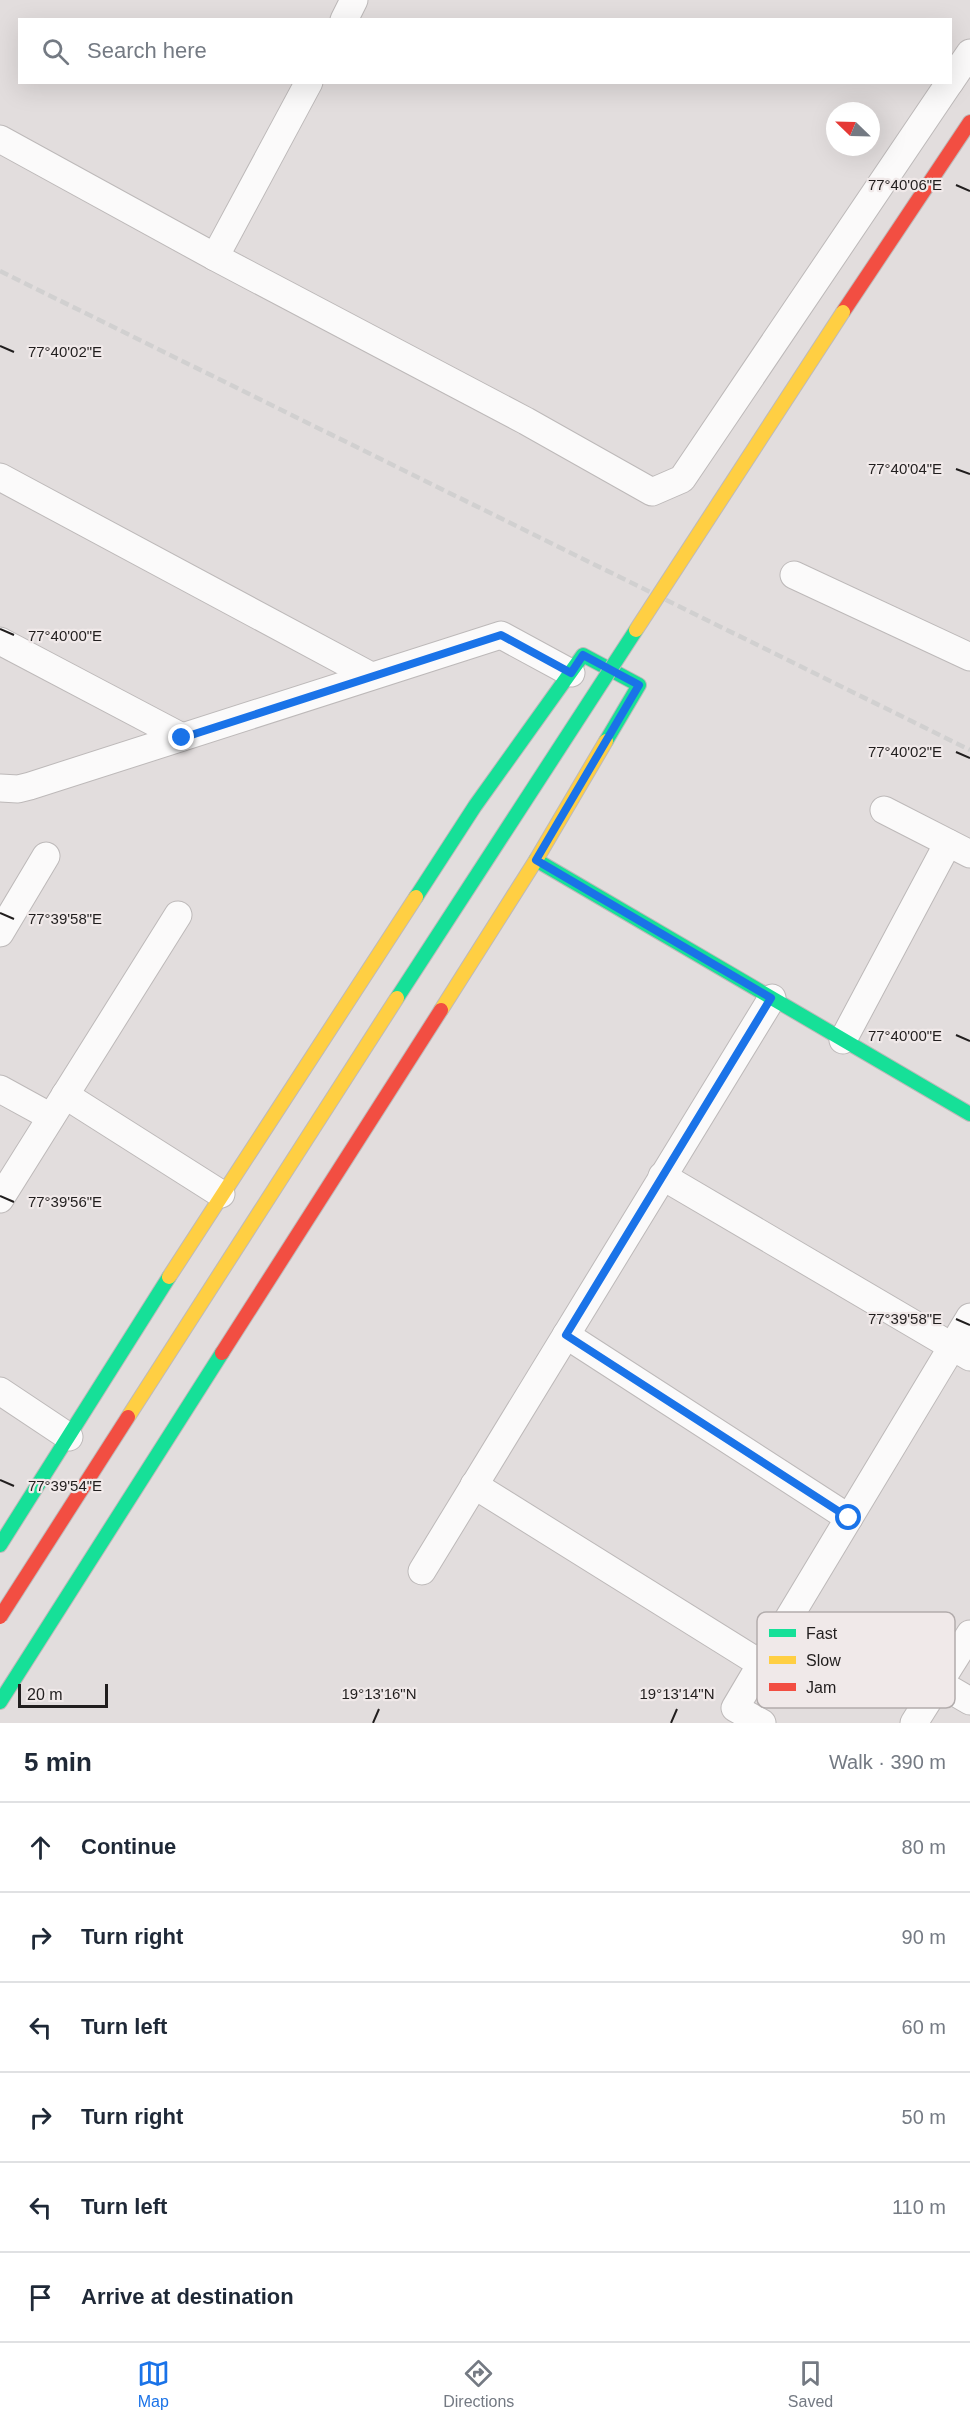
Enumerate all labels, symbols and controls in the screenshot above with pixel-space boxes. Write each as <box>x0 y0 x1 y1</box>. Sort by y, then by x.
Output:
search box <box>18 18 952 84</box>
icon: search <box>39 35 72 68</box>
text: Search here <box>87 38 207 63</box>
north arrow <box>826 102 880 156</box>
text: 77°40'06"E <box>868 176 942 193</box>
text: 77°40'02"E <box>28 343 102 360</box>
text: 77°40'04"E <box>868 460 942 477</box>
text: 77°40'00"E <box>28 627 102 644</box>
route end <box>168 724 194 750</box>
text: 77°40'02"E <box>868 743 942 760</box>
text: 77°39'58"E <box>28 910 102 927</box>
text: 77°40'00"E <box>868 1027 942 1044</box>
text: 77°39'56"E <box>28 1193 102 1210</box>
text: 77°39'58"E <box>868 1310 942 1327</box>
text: 77°39'54"E <box>28 1477 102 1494</box>
route start <box>835 1504 861 1530</box>
legend <box>757 1612 955 1708</box>
text: Fast <box>806 1625 838 1642</box>
text: Slow <box>806 1652 841 1669</box>
text: Jam <box>806 1679 836 1696</box>
scale bar <box>18 1681 108 1708</box>
text: 19°13'16"N <box>341 1685 417 1702</box>
text: 19°13'14"N <box>639 1685 715 1702</box>
text: 20 m <box>27 1686 63 1703</box>
text: 5 min <box>24 1747 92 1777</box>
text: Walk · 390 m <box>829 1751 946 1773</box>
icon: ahead <box>24 1831 57 1864</box>
text: Continue <box>81 1834 176 1859</box>
text: 80 m <box>902 1836 946 1858</box>
icon: right <box>24 1921 57 1954</box>
text: Turn right <box>81 1924 183 1949</box>
text: 90 m <box>902 1926 946 1948</box>
icon: left <box>24 2011 57 2044</box>
text: Turn left <box>81 2014 167 2039</box>
text: 60 m <box>902 2016 946 2038</box>
icon: right <box>24 2101 57 2134</box>
text: Turn right <box>81 2104 183 2129</box>
text: 50 m <box>902 2106 946 2128</box>
icon: left <box>24 2191 57 2224</box>
text: Turn left <box>81 2194 167 2219</box>
text: 110 m <box>892 2196 946 2218</box>
icon: arrive <box>24 2281 57 2314</box>
text: Arrive at destination <box>81 2284 294 2309</box>
tab: Map <box>137 2357 170 2411</box>
tab: Directions <box>443 2357 514 2411</box>
tab: Saved <box>788 2357 833 2411</box>

